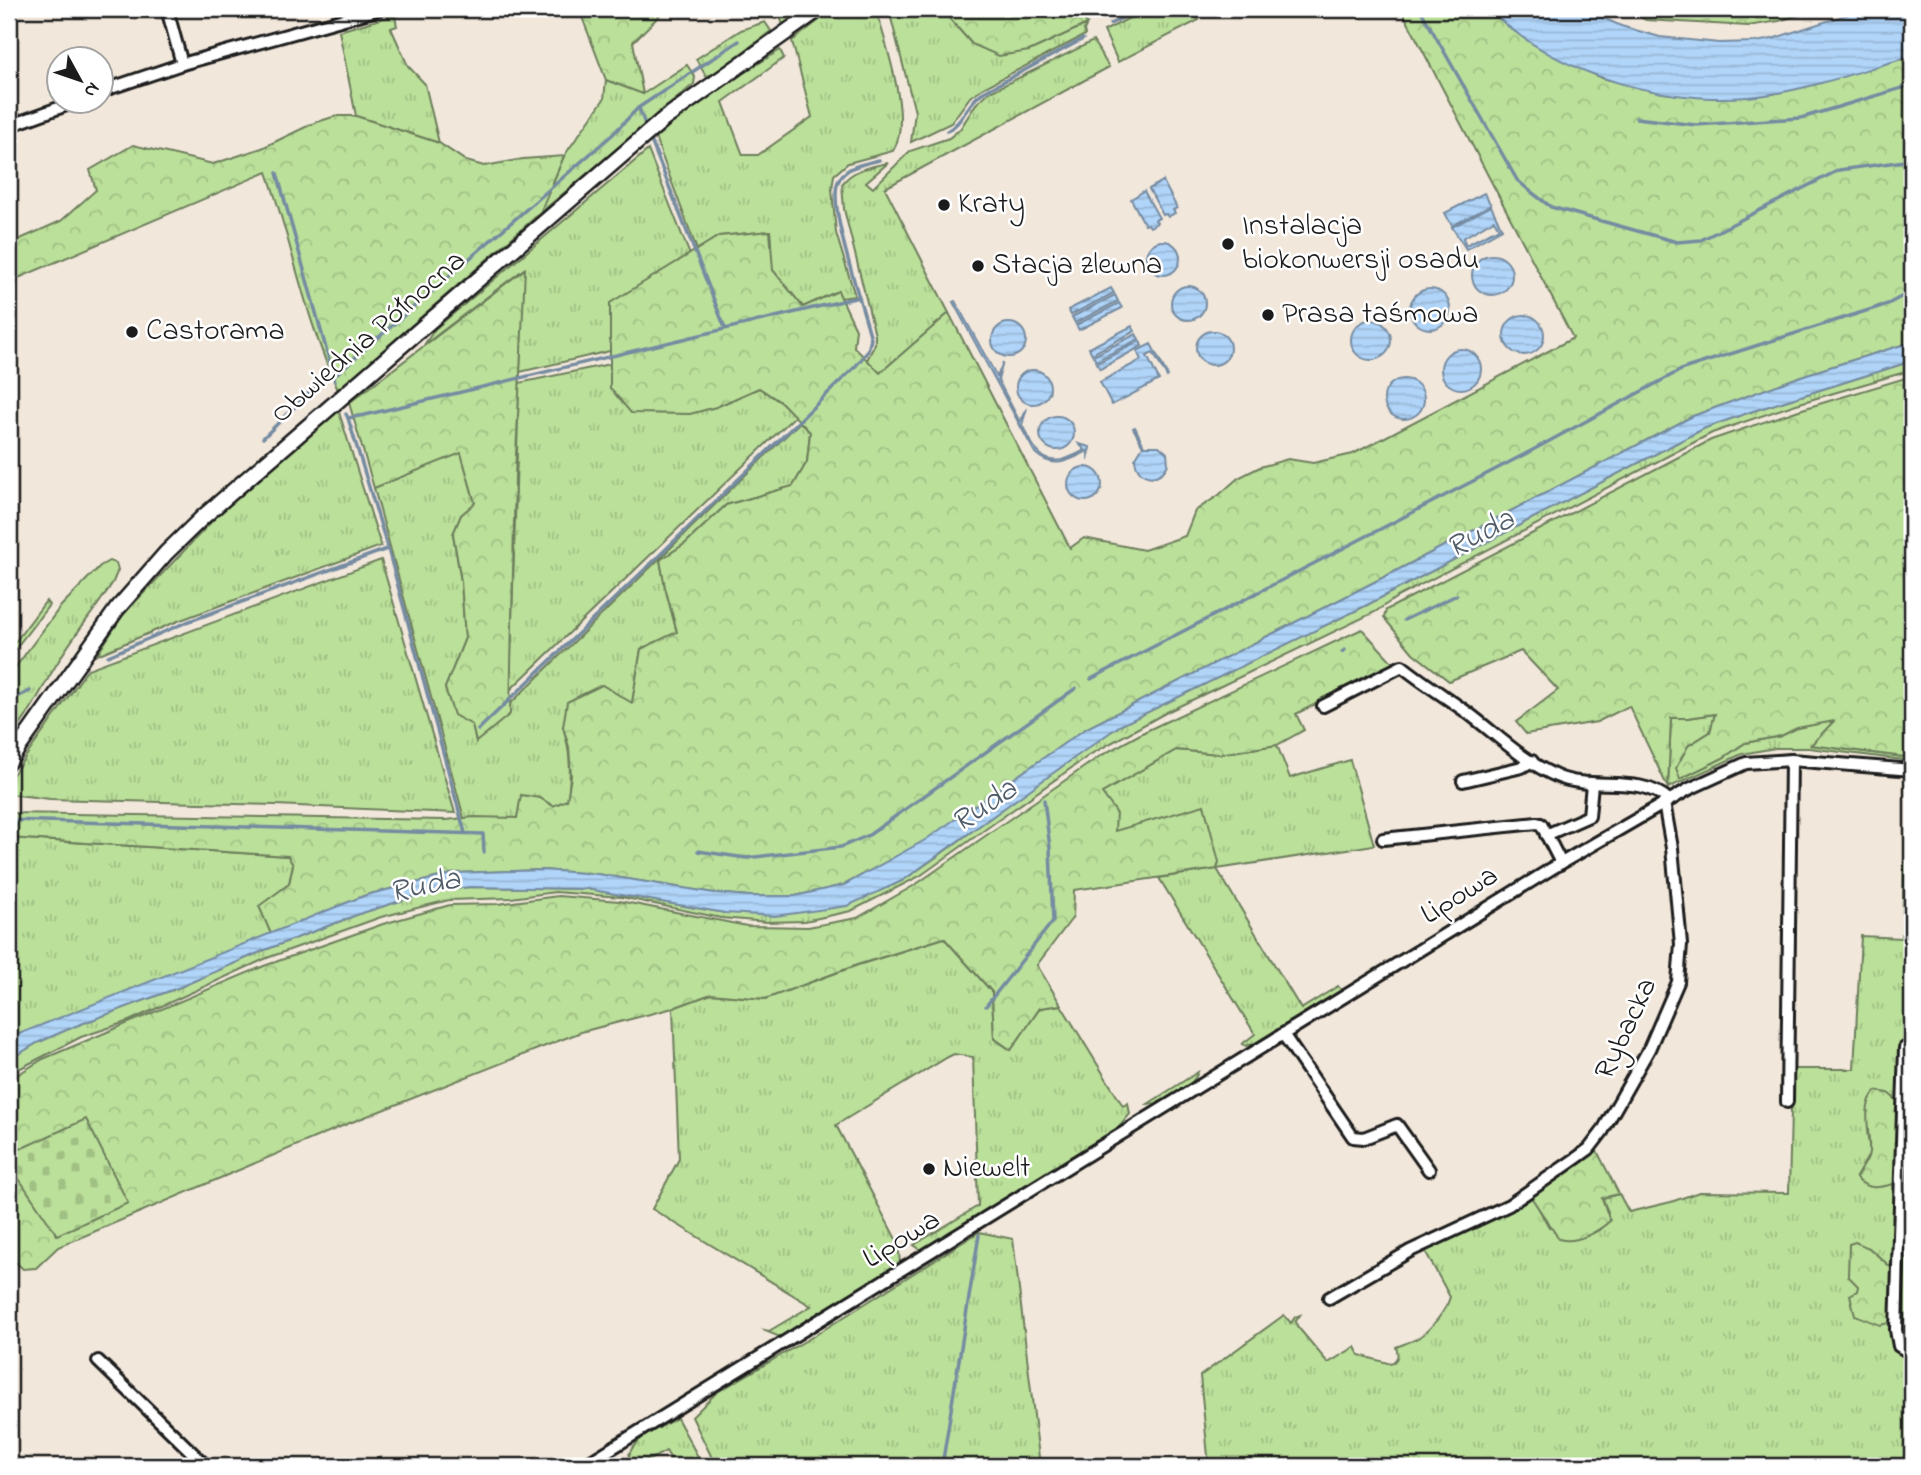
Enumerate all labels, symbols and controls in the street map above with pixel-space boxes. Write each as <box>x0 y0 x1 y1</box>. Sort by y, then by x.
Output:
north arrow <box>46 46 116 116</box>
text: N <box>77 76 106 103</box>
place label: Kraty <box>958 183 1025 227</box>
marker: Kraty <box>936 197 952 213</box>
place label: Instalacja biokonwersji osadu <box>1242 205 1479 283</box>
marker: Instalacja biokonwersji osadu <box>1220 236 1236 252</box>
street label: Obwiednia Północna <box>262 241 476 435</box>
place label: Stacja zlewna <box>992 244 1162 288</box>
marker: Stacja zlewna <box>970 258 986 274</box>
place label: Prasa taśmowa <box>1282 293 1478 337</box>
marker: Prasa taśmowa <box>1260 307 1276 323</box>
place label: Castorama <box>146 310 285 354</box>
marker: Castorama <box>124 324 140 340</box>
water label: Ruda <box>1439 497 1524 572</box>
water label: Ruda <box>942 767 1028 846</box>
street label: Lipowa <box>1413 855 1507 937</box>
water label: Ruda <box>385 856 465 917</box>
street label: Rybacka <box>1584 971 1670 1087</box>
place label: Niewelt <box>943 1147 1030 1191</box>
marker: Niewelt <box>921 1161 937 1177</box>
street label: Lipowa <box>855 1199 949 1281</box>

